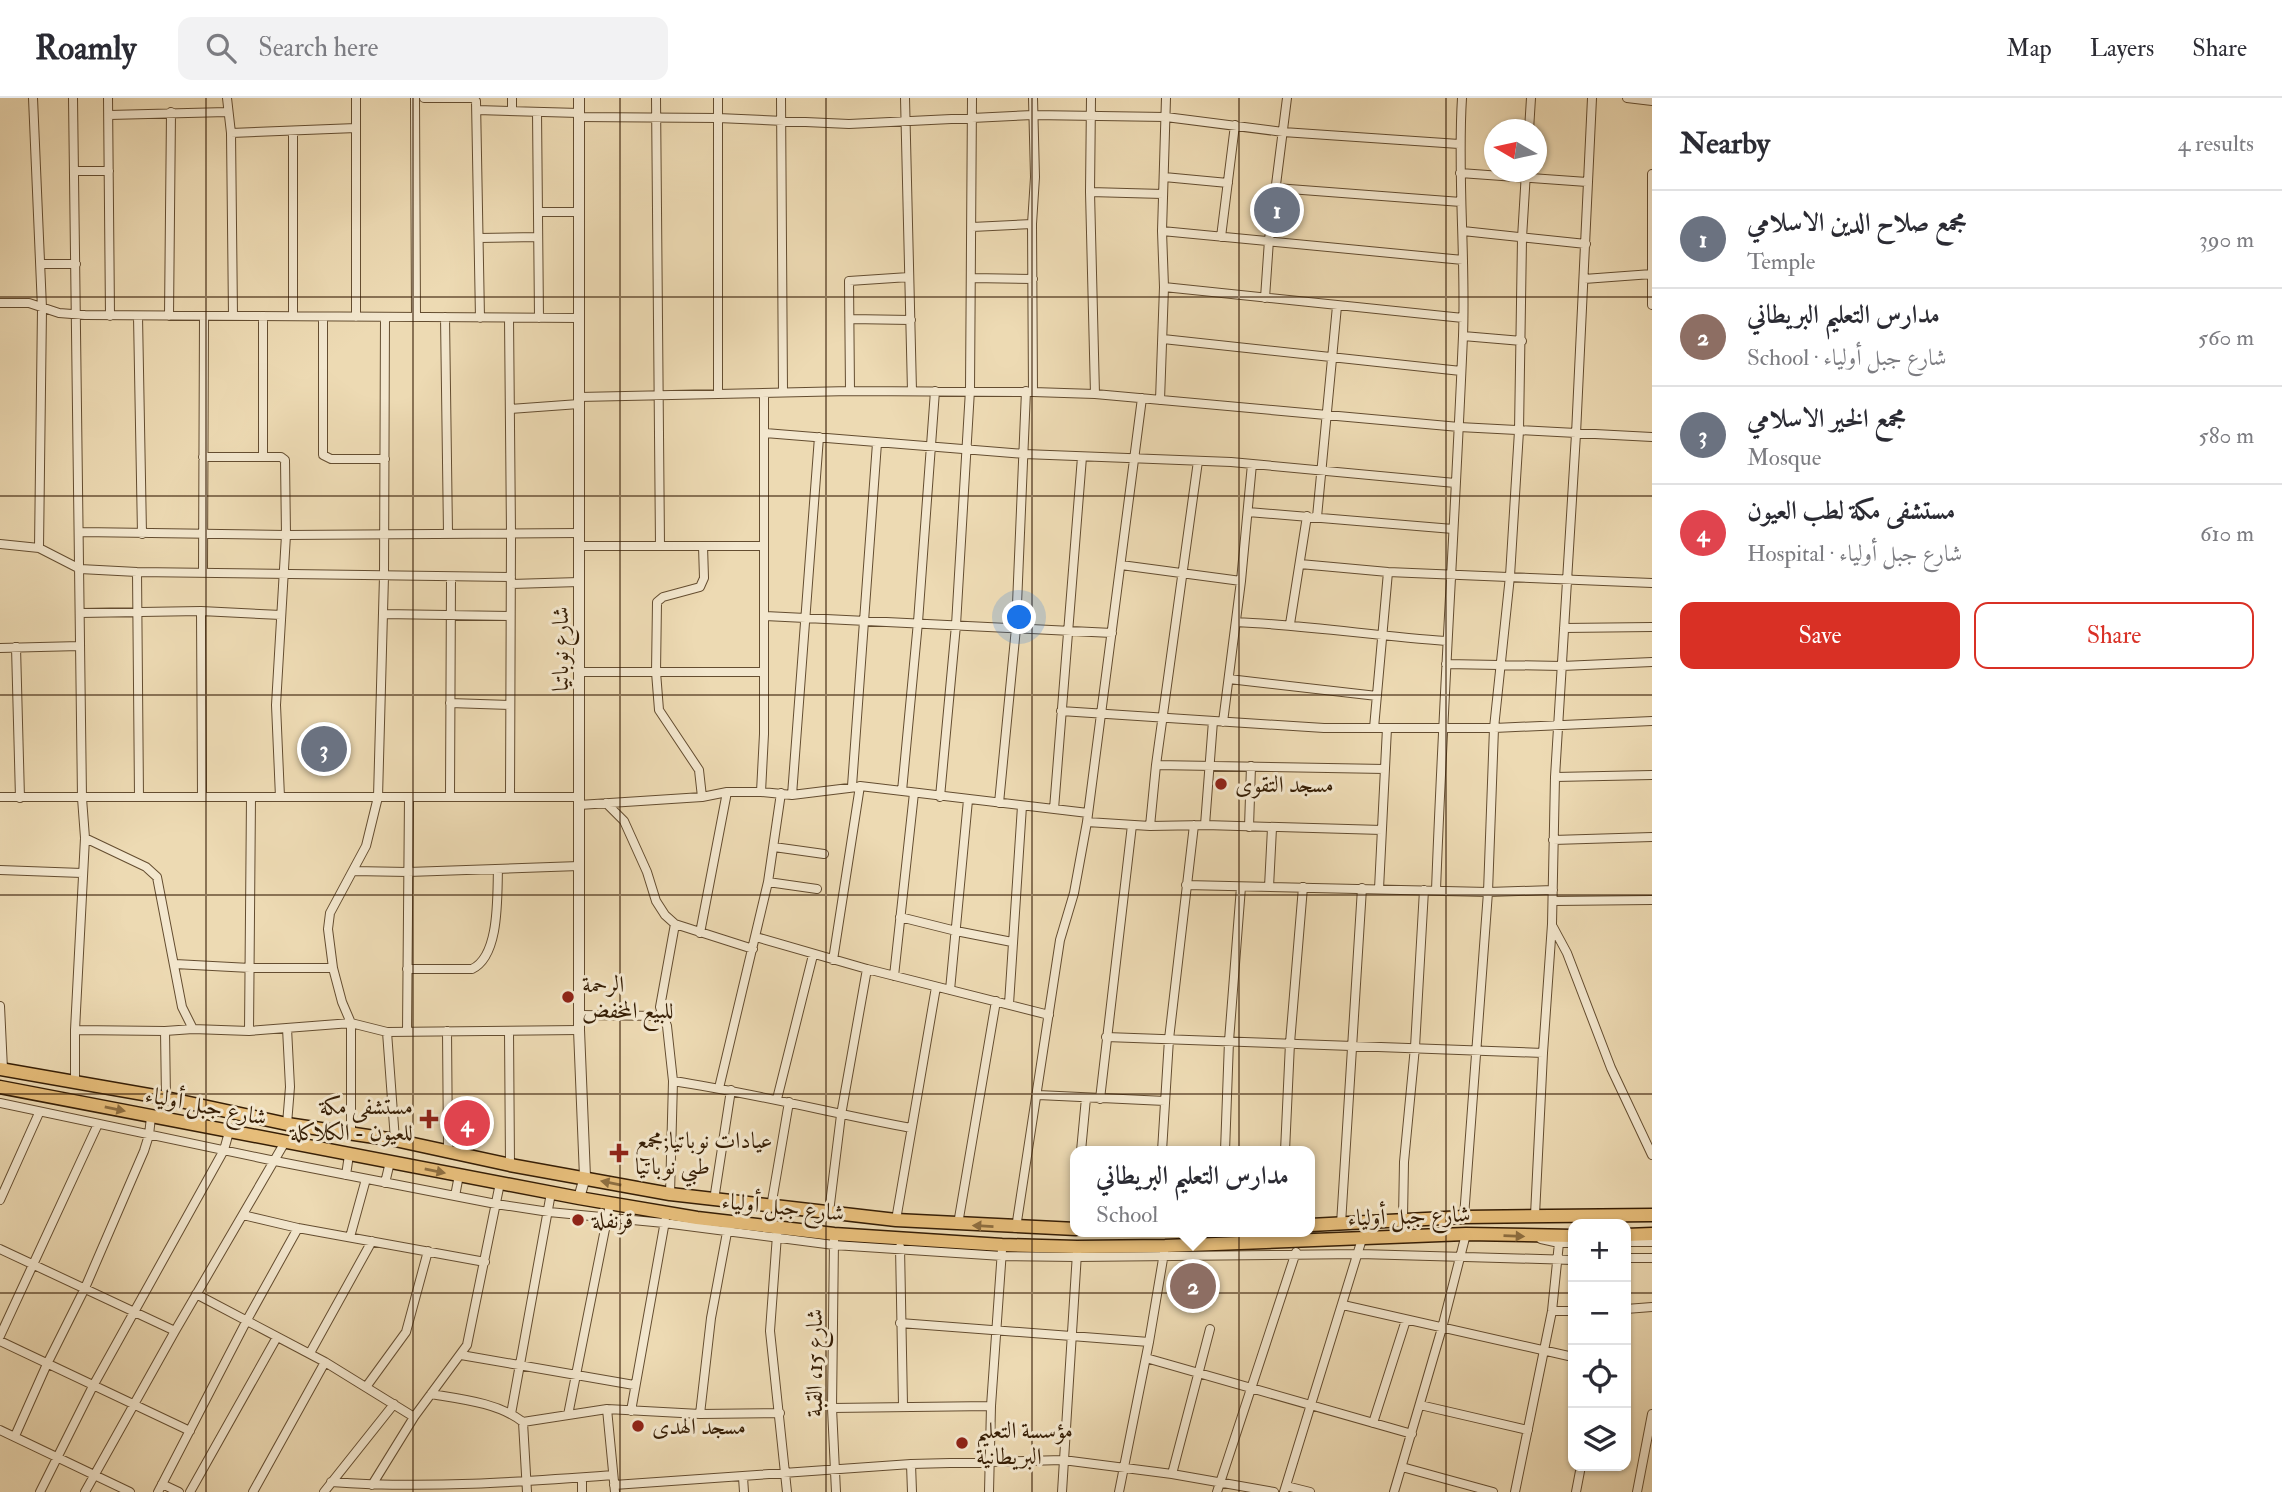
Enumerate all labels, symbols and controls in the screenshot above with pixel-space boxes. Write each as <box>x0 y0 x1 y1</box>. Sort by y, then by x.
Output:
search box <box>178 17 668 80</box>
text: Roamly <box>35 28 136 69</box>
icon: search <box>202 29 240 67</box>
text: Search here <box>258 32 378 64</box>
text: Map <box>2007 33 2052 64</box>
text: Layers <box>2090 33 2154 64</box>
text: Share <box>2192 33 2247 64</box>
north arrow <box>1484 119 1547 182</box>
text: Nearby <box>1680 125 1770 162</box>
text: 4 results <box>2178 129 2254 158</box>
pin: 1 <box>1254 184 1300 236</box>
text: مجمع صلاح الدين الاسلامي <box>1747 207 1967 239</box>
text: 1 <box>1699 225 1707 254</box>
text: 390 m <box>2199 225 2254 254</box>
text: Temple <box>1747 247 1815 276</box>
text: مدارس التعليم البريطاني <box>1747 299 1940 331</box>
text: 2 <box>1697 323 1709 352</box>
text: 560 m <box>2198 323 2254 352</box>
text: School · شارع جبل أولياء <box>1747 343 1947 372</box>
text: مجمع الخير الاسلامي <box>1747 403 1906 435</box>
text: 3 <box>1699 421 1707 450</box>
text: 580 m <box>2199 421 2254 450</box>
text: Mosque <box>1747 443 1821 472</box>
text: مستشفى مكة لطب العيون <box>1747 495 1955 527</box>
text: 4 <box>1697 519 1709 548</box>
text: 610 m <box>2200 519 2254 548</box>
text: Hospital · شارع جبل أولياء <box>1747 539 1962 568</box>
your location <box>1002 600 1036 634</box>
button: Save <box>1680 602 1960 669</box>
button: Share <box>1974 602 2254 669</box>
street label: شارع نوباتيا <box>546 606 580 692</box>
pin: 3 <box>301 723 347 775</box>
place label: مسجد التقوى <box>1235 770 1334 799</box>
marker: مسجد التقوى <box>1213 776 1229 792</box>
place label: الرحمة للبيع المخفض <box>582 970 674 1031</box>
marker: الرحمة للبيع المخفض <box>560 989 576 1005</box>
street label: شارع جبل أولياء <box>142 1078 270 1137</box>
place label: مستشفى مكة للعيون - الكلاكلة <box>289 1092 413 1147</box>
pin: 4 <box>444 1097 490 1149</box>
one-way arrow <box>104 1104 126 1115</box>
marker: مستشفى مكة للعيون - الكلاكلة <box>419 1109 439 1129</box>
place label: عيادات نوباتيا;مجمع طبي نوباتيا <box>635 1126 773 1187</box>
marker: عيادات نوباتيا;مجمع طبي نوباتيا <box>609 1143 629 1163</box>
popup <box>1070 1146 1315 1237</box>
text: مدارس التعليم البريطاني <box>1096 1160 1289 1192</box>
one-way arrow <box>424 1165 446 1176</box>
one-way arrow <box>600 1177 622 1188</box>
street label: شارع جبل أولياء <box>720 1184 846 1233</box>
street label: شارع جبل أولياء <box>1347 1197 1471 1238</box>
text: School <box>1096 1200 1158 1229</box>
place label: قرنفلة <box>591 1206 633 1235</box>
marker: قرنفلة <box>570 1212 586 1228</box>
map controls <box>1568 1219 1631 1471</box>
button: + <box>1568 1219 1631 1282</box>
one-way arrow <box>972 1220 994 1231</box>
one-way arrow <box>1503 1230 1525 1241</box>
pin: 2 <box>1170 1260 1216 1312</box>
button: − <box>1568 1282 1631 1345</box>
street label: شارع 15، القبة <box>800 1309 834 1417</box>
button: locate <box>1568 1345 1631 1408</box>
button: layers <box>1568 1408 1631 1471</box>
place label: مسجد الهدى <box>652 1412 746 1441</box>
place label: مؤسسة التعليم البريطانية <box>976 1416 1073 1471</box>
marker: مسجد الهدى <box>630 1418 646 1434</box>
marker: مؤسسة التعليم البريطانية <box>954 1435 970 1451</box>

